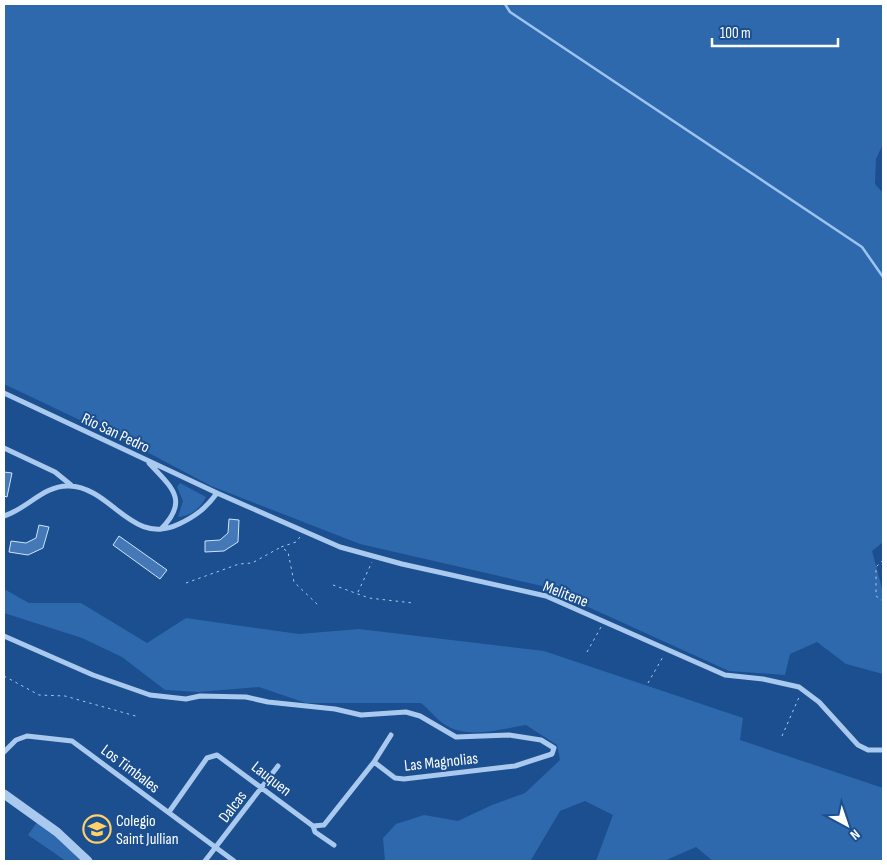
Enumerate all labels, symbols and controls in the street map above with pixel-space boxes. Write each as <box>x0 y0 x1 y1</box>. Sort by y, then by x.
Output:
scale bar <box>712 15 838 47</box>
text: 100 m <box>720 24 751 43</box>
street label: Río San Pedro <box>78 409 152 457</box>
street label: Melitene <box>540 577 591 612</box>
street label: Los Timbales <box>97 741 163 798</box>
street label: Las Magnolias <box>403 749 479 776</box>
street label: Lauquen <box>247 758 295 801</box>
street label: Dalcas <box>215 787 251 827</box>
north arrow <box>822 800 872 850</box>
place label: Colegio Saint Jullian <box>116 812 179 849</box>
school or university icon: Colegio Saint Jullian <box>82 814 112 844</box>
text: N <box>847 826 863 843</box>

